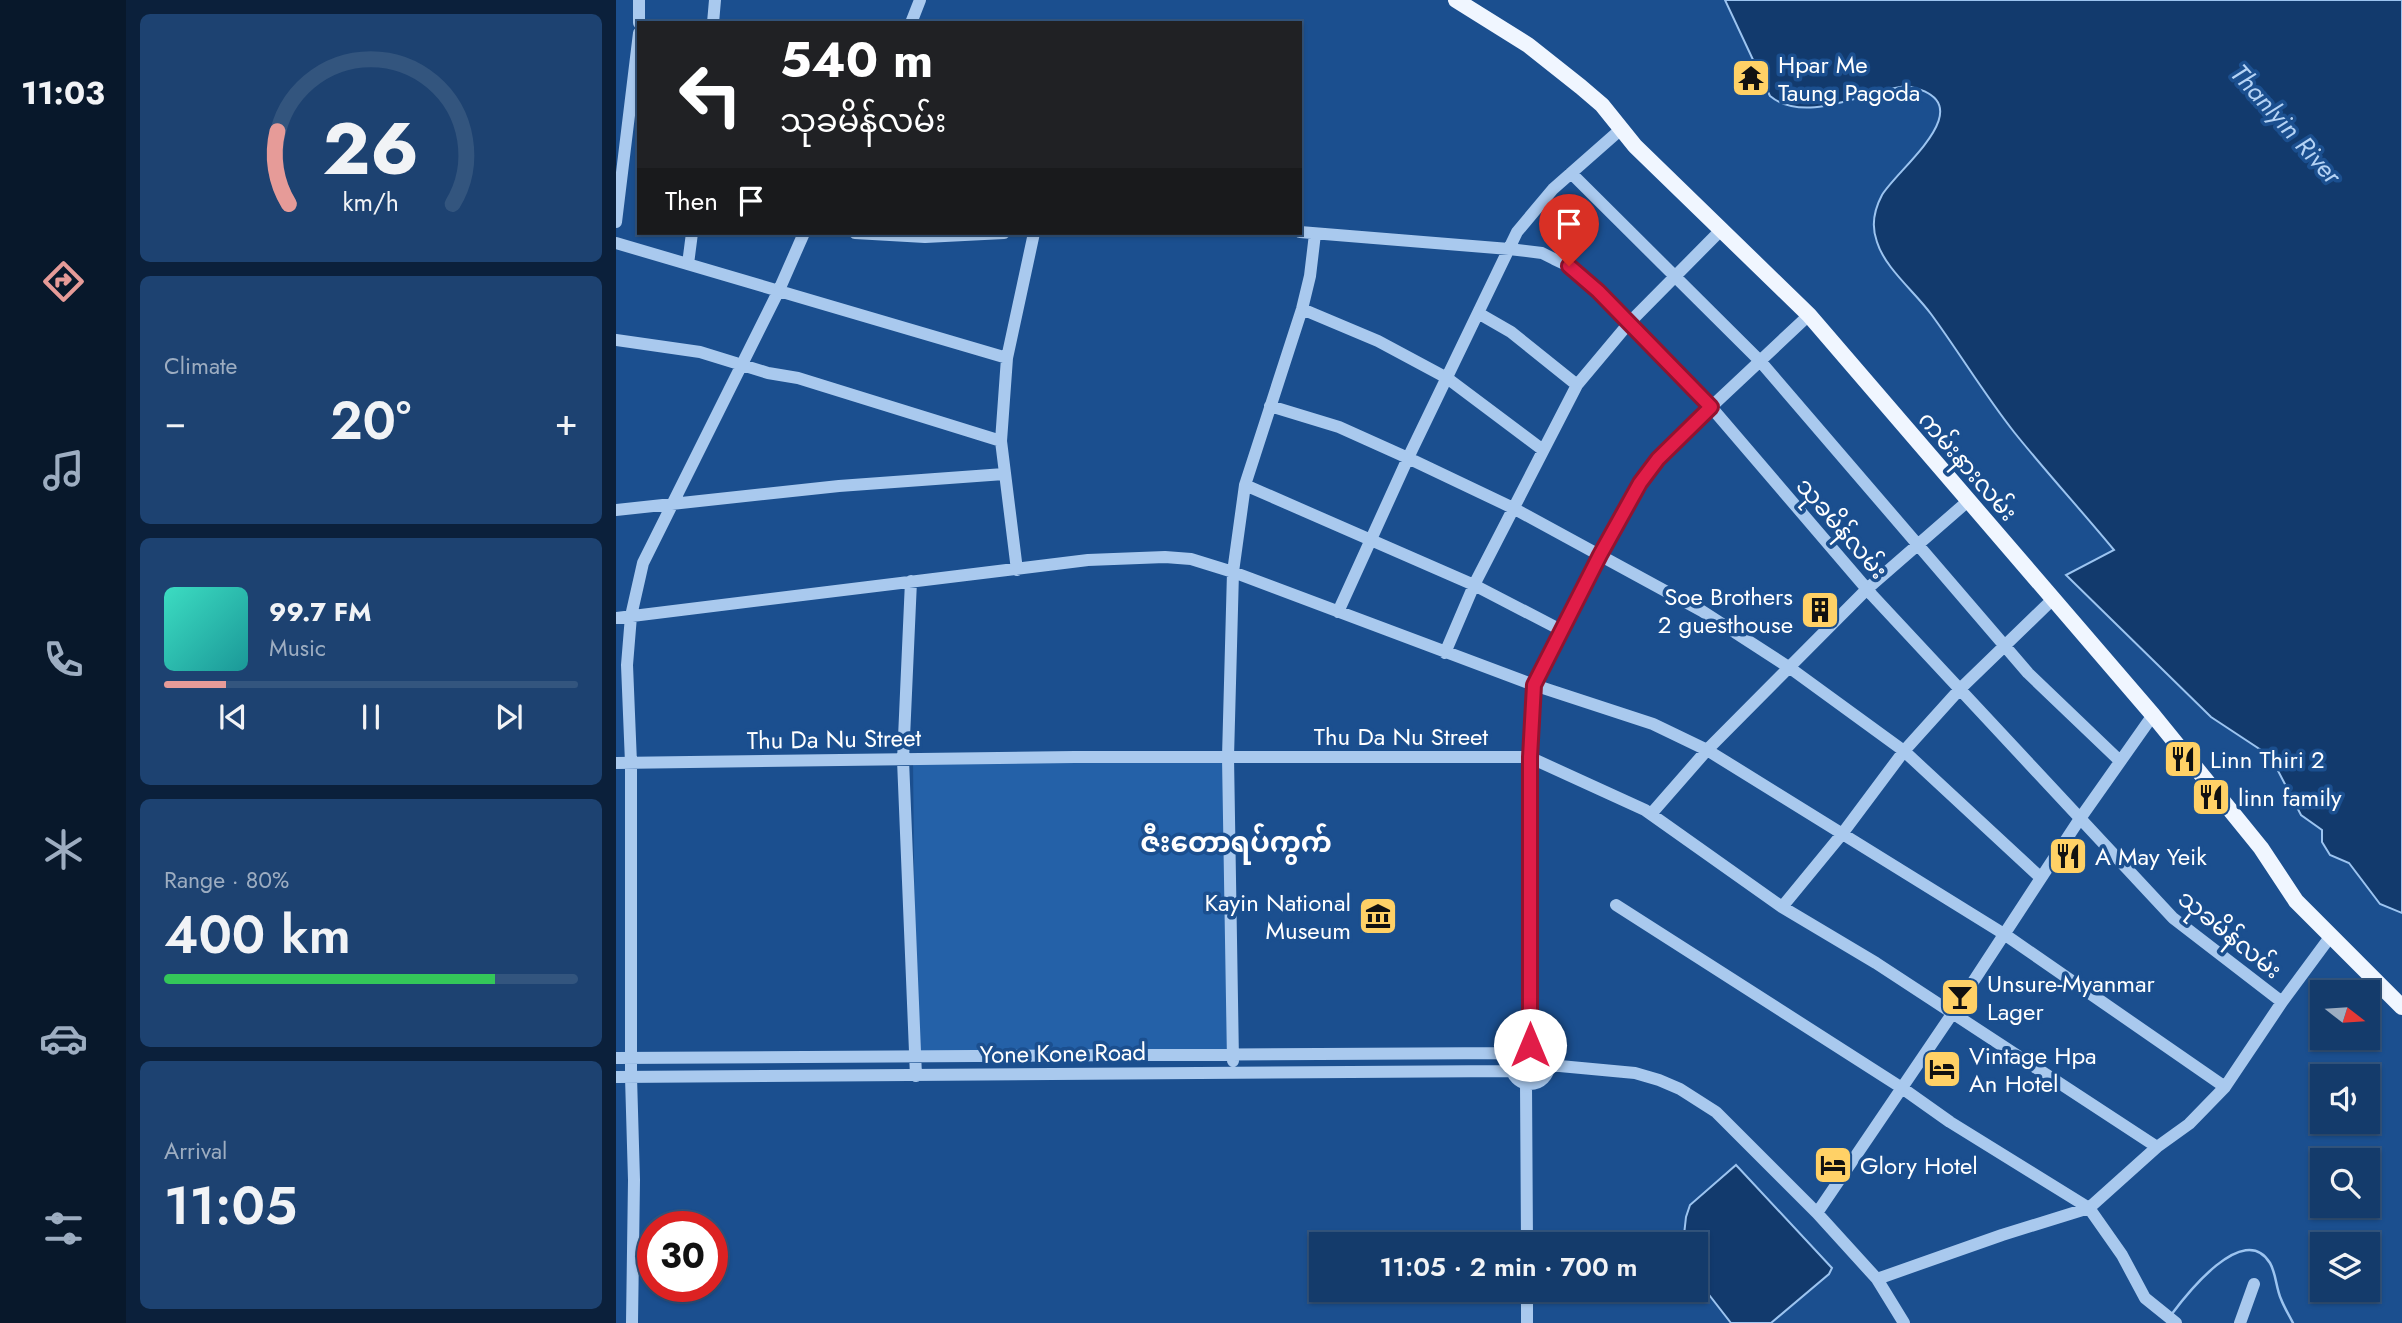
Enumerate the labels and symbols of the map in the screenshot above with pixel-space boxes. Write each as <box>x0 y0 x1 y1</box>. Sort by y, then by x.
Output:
place label: Hpar Me Taung Pagoda <box>1778 47 1920 110</box>
water label: Thanlyin River <box>2222 56 2351 193</box>
temple icon: Hpar Me Taung Pagoda <box>1730 57 1772 99</box>
pin <box>1539 194 1599 266</box>
street label: ကမ်းနားလမ်း <box>1909 403 2026 530</box>
street label: သုခမိန်လမ်း <box>1786 469 1896 588</box>
place label: Soe Brothers 2 guesthouse <box>1658 579 1793 642</box>
building icon: Soe Brothers 2 guesthouse <box>1799 589 1841 631</box>
street label: Thu Da Nu Street <box>1314 719 1488 754</box>
street label: Thu Da Nu Street <box>747 720 922 758</box>
restaurant icon: Linn Thiri 2 <box>2162 738 2204 780</box>
place label: Linn Thiri 2 <box>2210 742 2325 777</box>
restaurant icon: linn family <box>2190 776 2232 818</box>
place label: linn family <box>2238 780 2342 815</box>
district label: ဇီးတောရပ်ကွက် <box>1140 822 1332 865</box>
restaurant icon: A May Yeik <box>2047 835 2089 877</box>
place label: A May Yeik <box>2095 839 2207 874</box>
street label: သုခမိန်လမ်း <box>2169 881 2289 988</box>
place label: Kayin National Museum <box>1205 885 1351 948</box>
museum icon: Kayin National Museum <box>1357 895 1399 937</box>
place label: Unsure-Myanmar Lager <box>1987 966 2156 1029</box>
bar icon: Unsure-Myanmar Lager <box>1939 976 1981 1018</box>
north arrow <box>2310 980 2380 1050</box>
position arrow <box>1493 1008 1567 1082</box>
street label: Yone Kone Road <box>980 1034 1146 1072</box>
place label: Vintage Hpa An Hotel <box>1969 1038 2097 1101</box>
hotel icon: Vintage Hpa An Hotel <box>1921 1048 1963 1090</box>
hotel icon: Glory Hotel <box>1812 1144 1854 1186</box>
place label: Glory Hotel <box>1860 1148 1978 1183</box>
speed limit sign: 30 <box>637 1211 728 1302</box>

